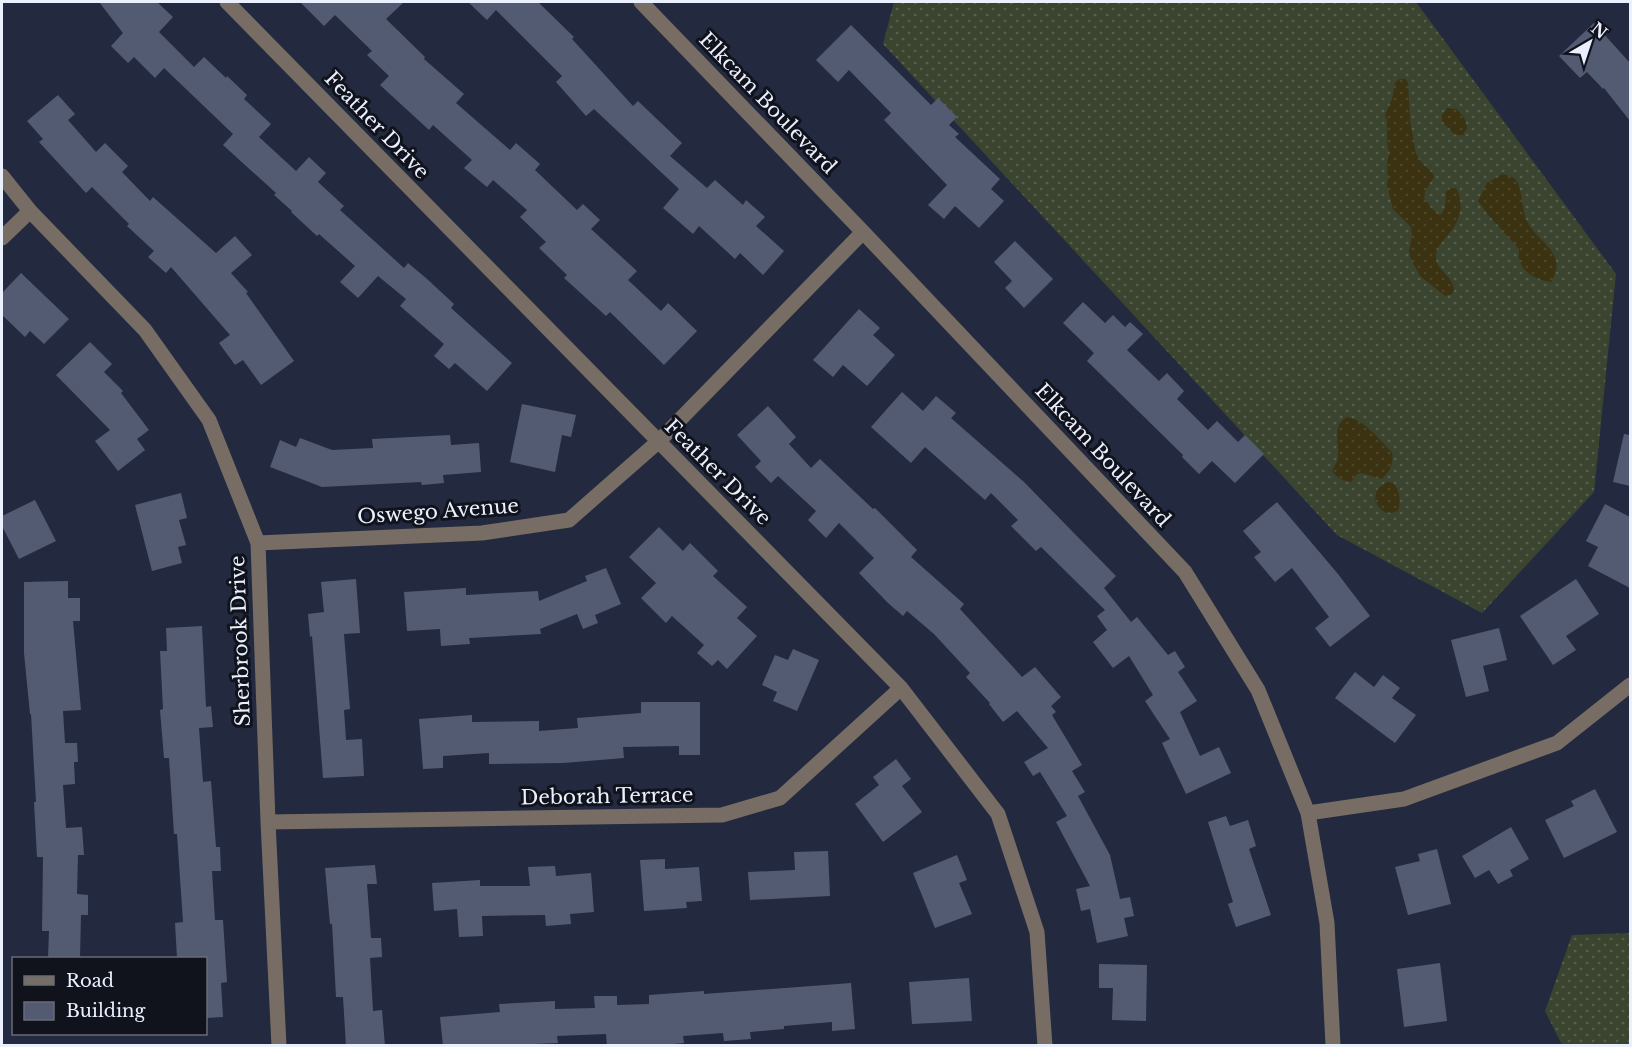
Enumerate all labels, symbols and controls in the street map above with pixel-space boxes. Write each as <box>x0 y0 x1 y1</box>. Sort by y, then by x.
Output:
north arrow <box>1560 12 1620 72</box>
text: N <box>1587 18 1612 43</box>
street label: Elkcam Boulevard <box>694 27 842 179</box>
street label: Feather Drive <box>320 66 434 184</box>
street label: Elkcam Boulevard <box>1030 378 1176 532</box>
street label: Feather Drive <box>660 414 776 530</box>
street label: Oswego Avenue <box>356 493 520 529</box>
street label: Sherbrook Drive <box>225 555 255 727</box>
street label: Deborah Terrace <box>521 782 693 810</box>
legend <box>12 957 207 1035</box>
text: Road <box>66 970 114 992</box>
text: Building <box>66 1000 145 1022</box>

